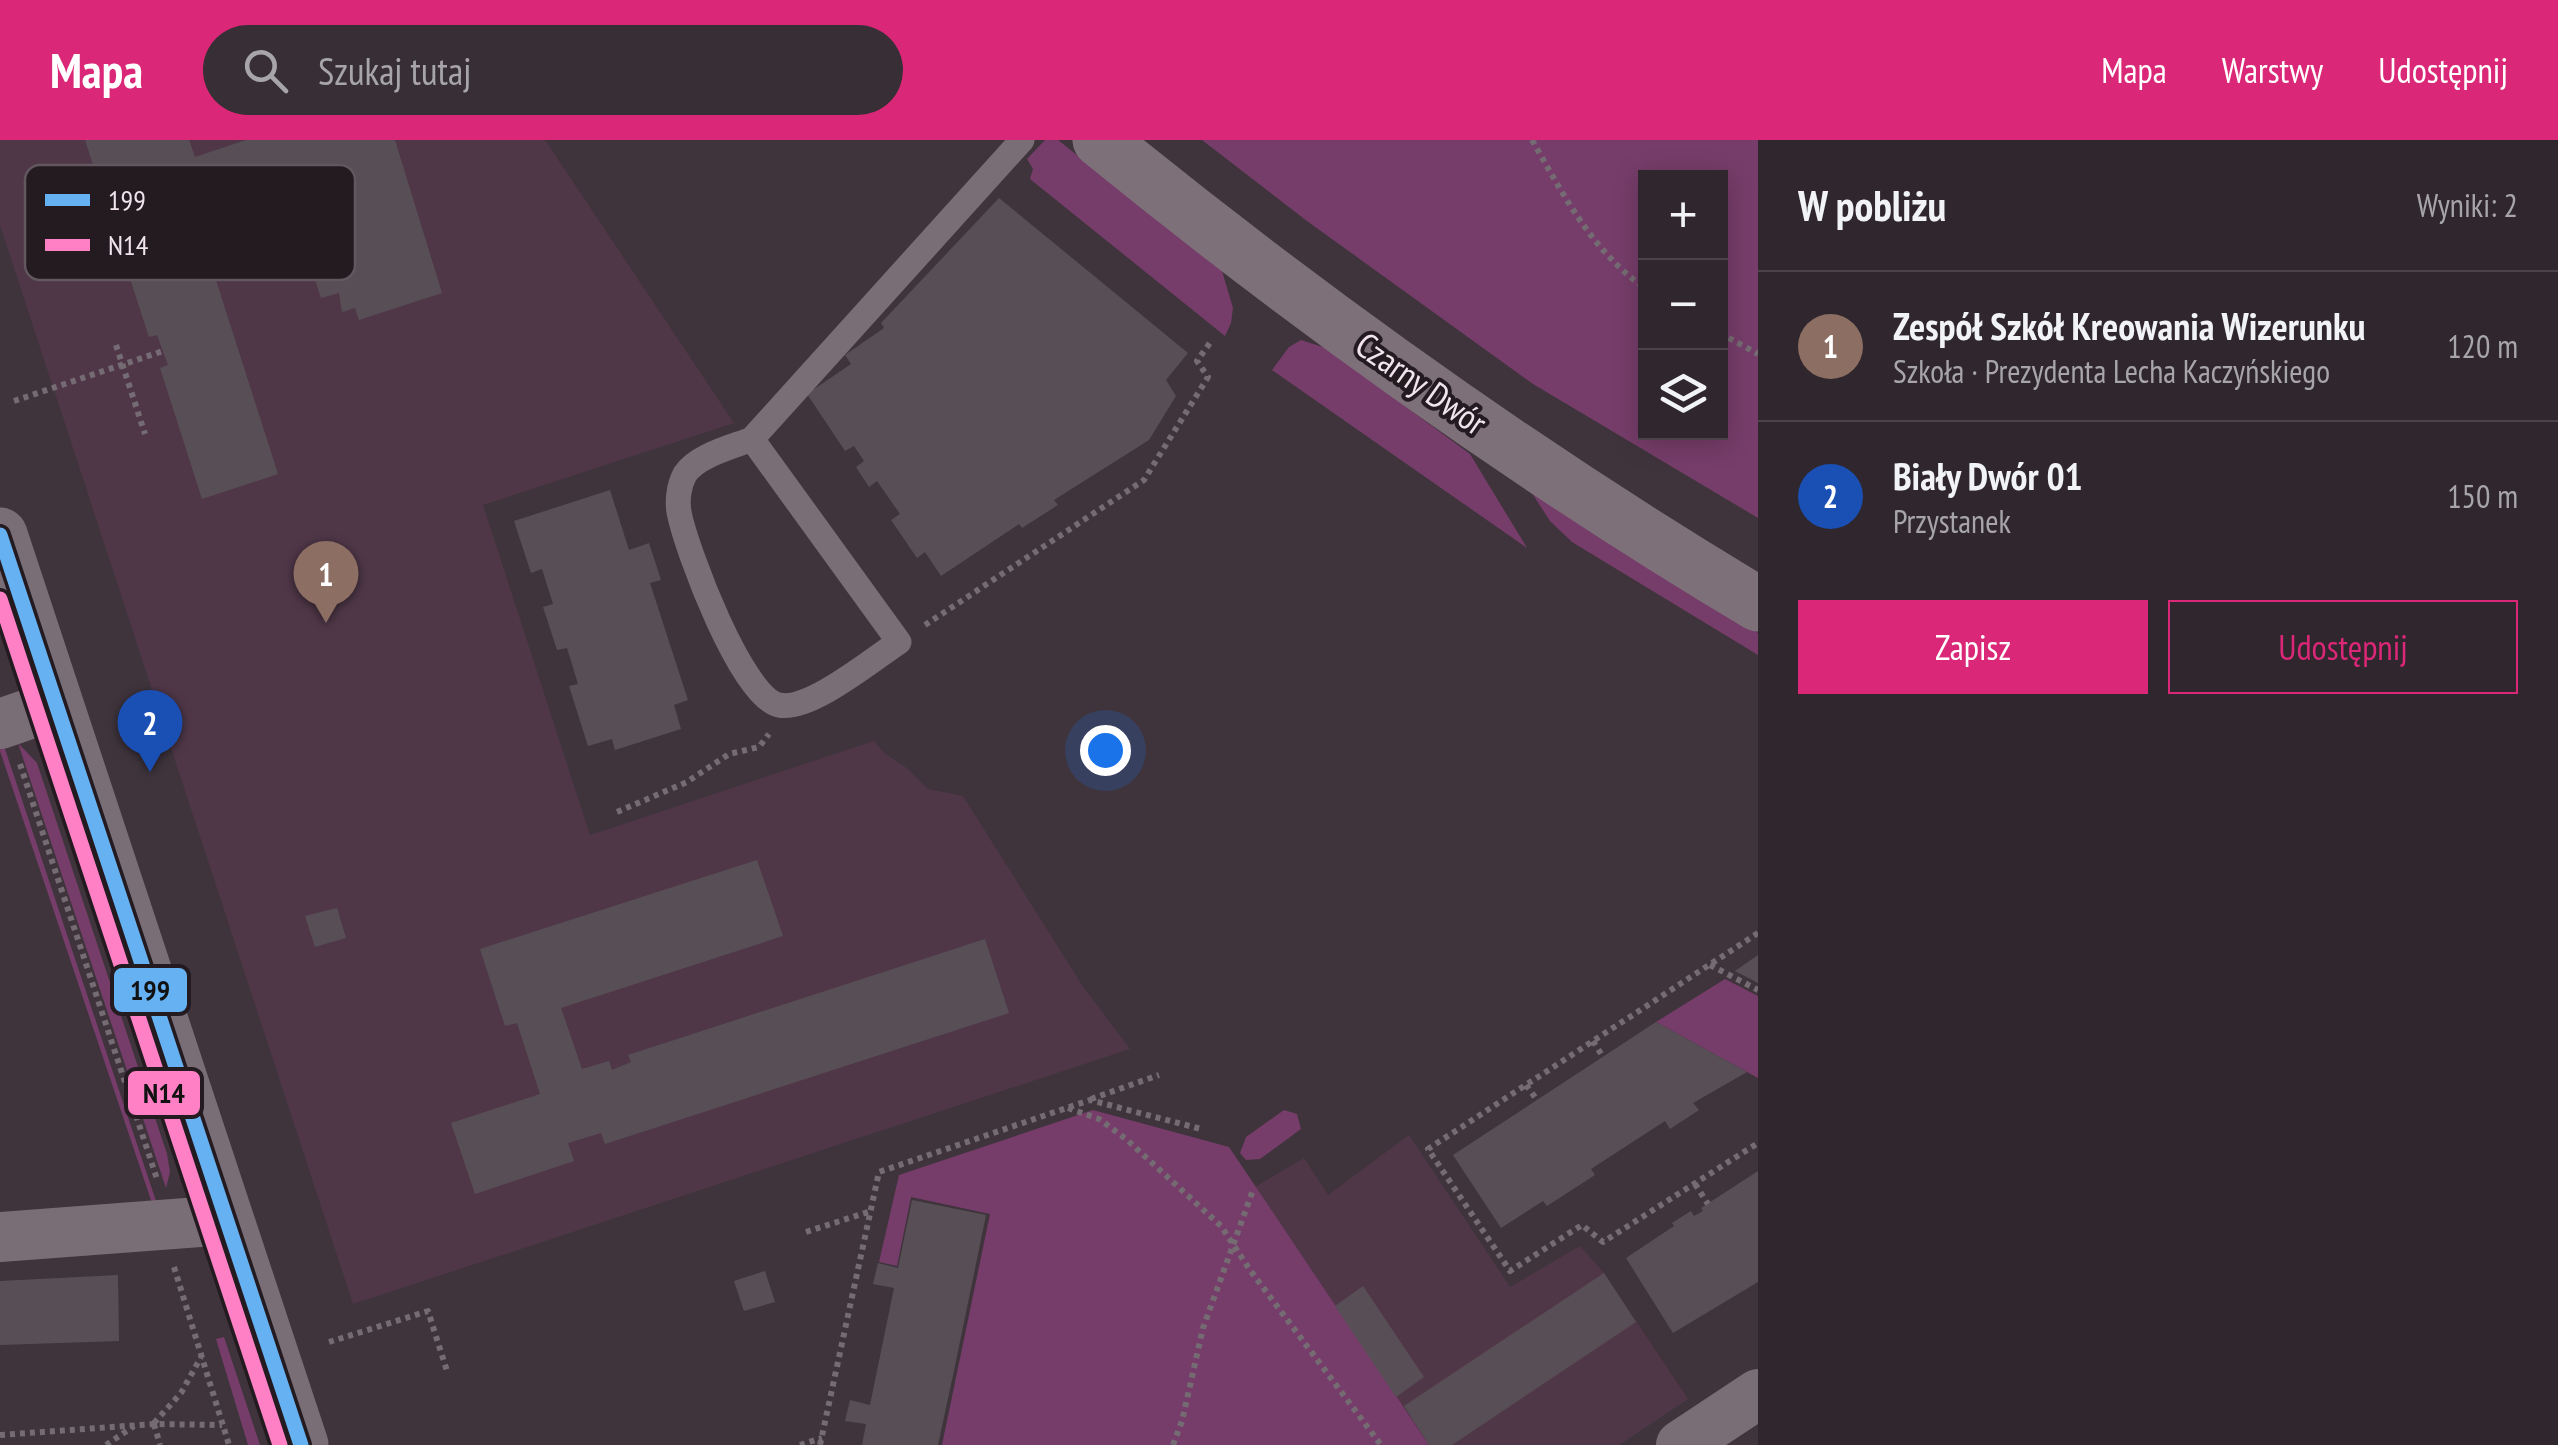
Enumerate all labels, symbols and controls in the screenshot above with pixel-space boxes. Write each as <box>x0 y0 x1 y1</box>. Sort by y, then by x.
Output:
search box <box>203 25 903 115</box>
text: Mapa <box>50 39 143 101</box>
icon: search <box>238 43 293 98</box>
text: Szukaj tutaj <box>318 46 471 95</box>
text: Mapa <box>2101 47 2167 93</box>
text: Warstwy <box>2222 47 2323 93</box>
text: Udostępnij <box>2378 47 2508 93</box>
legend <box>25 165 355 280</box>
map controls <box>1638 170 1728 440</box>
button: + <box>1638 170 1728 260</box>
text: W pobliżu <box>1798 178 1946 233</box>
text: 199 <box>108 181 146 218</box>
text: Wyniki: 2 <box>2417 184 2518 226</box>
text: N14 <box>108 226 149 263</box>
button: − <box>1638 260 1728 350</box>
text: Zespół Szkół Kreowania Wizerunku <box>1893 301 2366 350</box>
street label: Czarny Dwór <box>1347 321 1497 445</box>
text: 1 <box>1823 325 1838 367</box>
text: 120 m <box>2447 325 2518 367</box>
button: layers <box>1638 350 1728 440</box>
text: Szkoła · Prezydenta Lecha Kaczyńskiego <box>1893 350 2330 392</box>
text: Biały Dwór 01 <box>1893 451 2083 500</box>
text: 2 <box>1823 475 1838 517</box>
text: 150 m <box>2447 475 2518 517</box>
text: Przystanek <box>1893 500 2011 542</box>
pin: 1 <box>294 540 358 623</box>
button: Zapisz <box>1798 600 2148 694</box>
button: Udostępnij <box>2168 600 2518 694</box>
pin: 2 <box>118 690 182 772</box>
your location <box>1080 725 1131 776</box>
line badge: 199 <box>112 966 189 1014</box>
text: 199 <box>130 971 170 1008</box>
line badge: N14 <box>126 1069 202 1117</box>
text: N14 <box>143 1074 186 1111</box>

